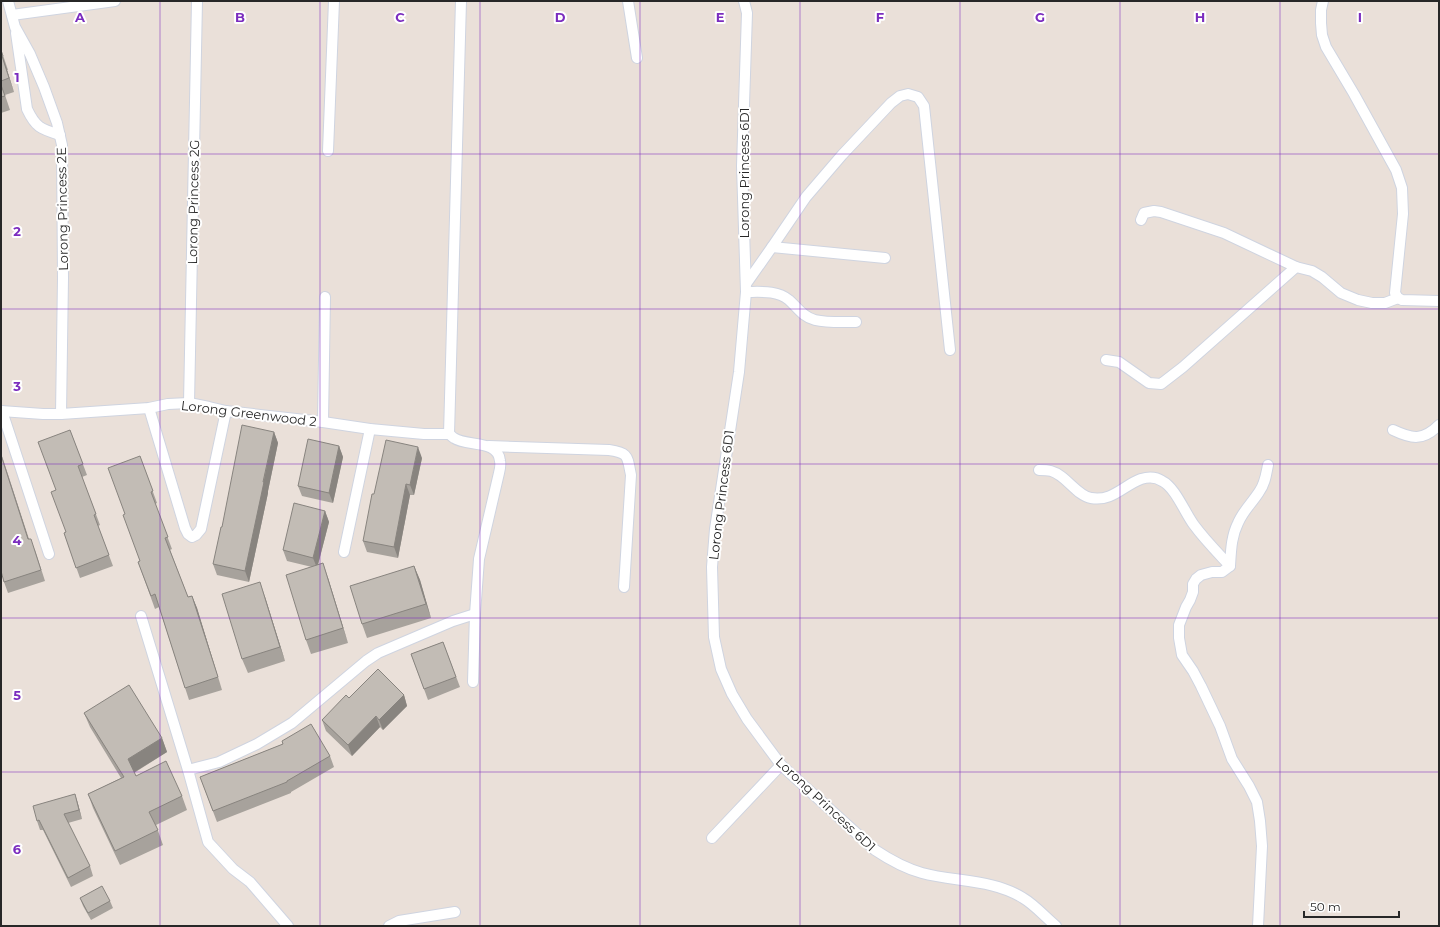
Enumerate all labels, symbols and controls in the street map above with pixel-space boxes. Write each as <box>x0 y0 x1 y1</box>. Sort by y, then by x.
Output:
text: A <box>74 9 86 25</box>
text: B <box>235 9 245 25</box>
text: C <box>395 9 405 25</box>
text: D <box>555 9 566 25</box>
text: E <box>716 9 725 25</box>
text: F <box>876 9 884 25</box>
text: G <box>1035 9 1045 25</box>
text: H <box>1195 9 1205 25</box>
text: I <box>1358 9 1362 25</box>
text: 1 <box>14 69 20 85</box>
street label: Lorong Princess 6D1 <box>736 108 752 238</box>
street label: Lorong Princess 2G <box>184 139 202 265</box>
street label: Lorong Princess 2E <box>53 147 71 271</box>
text: 2 <box>13 223 21 239</box>
text: 3 <box>12 378 21 394</box>
street label: Lorong Greenwood 2 <box>180 397 318 429</box>
street label: Lorong Princess 6D1 <box>705 429 737 561</box>
text: 4 <box>13 532 22 548</box>
text: 5 <box>13 687 21 703</box>
street label: Lorong Princess 6D1 <box>773 754 879 854</box>
text: 6 <box>13 841 22 857</box>
scale bar <box>1304 893 1399 919</box>
text: 50 m <box>1310 899 1341 914</box>

